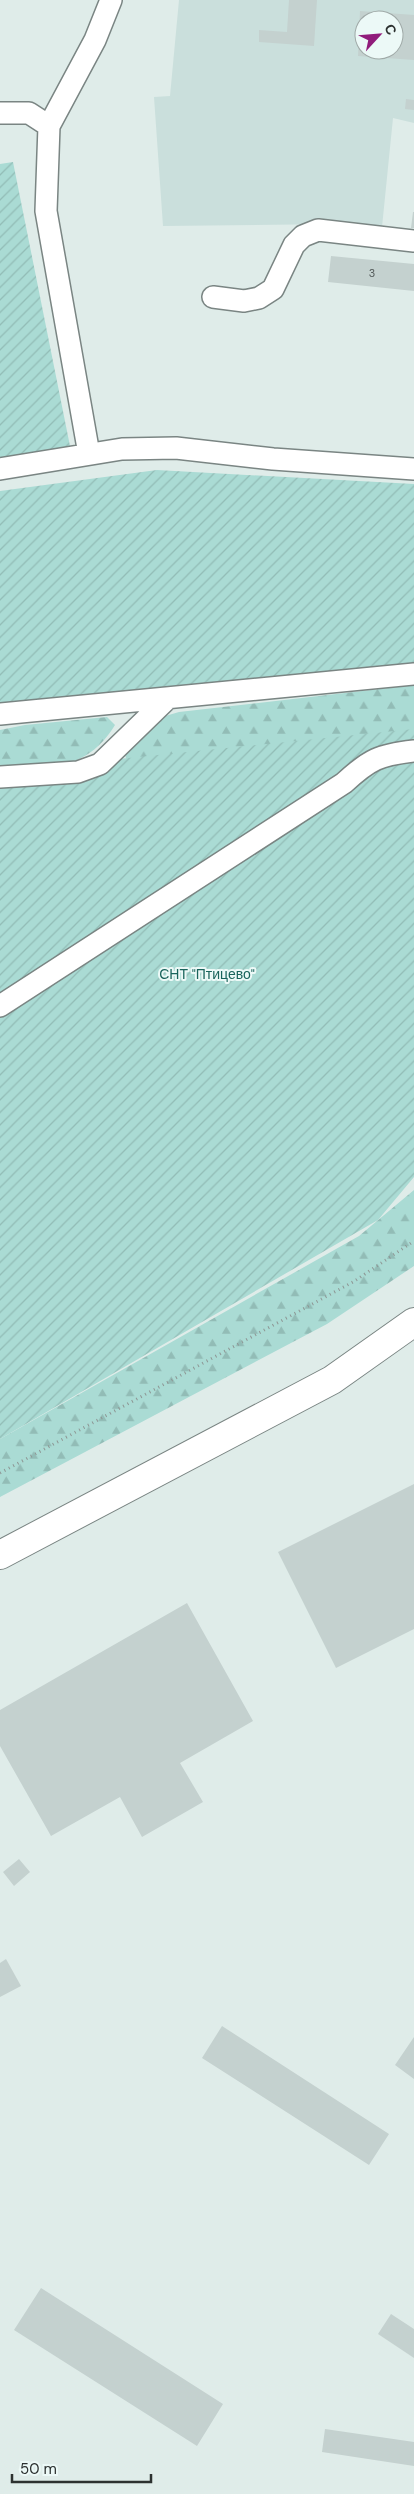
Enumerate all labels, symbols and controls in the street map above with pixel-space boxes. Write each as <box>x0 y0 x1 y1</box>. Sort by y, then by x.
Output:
north arrow <box>354 10 404 60</box>
text: С <box>380 21 401 38</box>
house number: 3 <box>369 266 375 280</box>
park label: СНТ "Птицево" <box>159 965 255 983</box>
scale bar <box>12 2452 151 2484</box>
text: 50 m <box>20 2459 57 2479</box>

